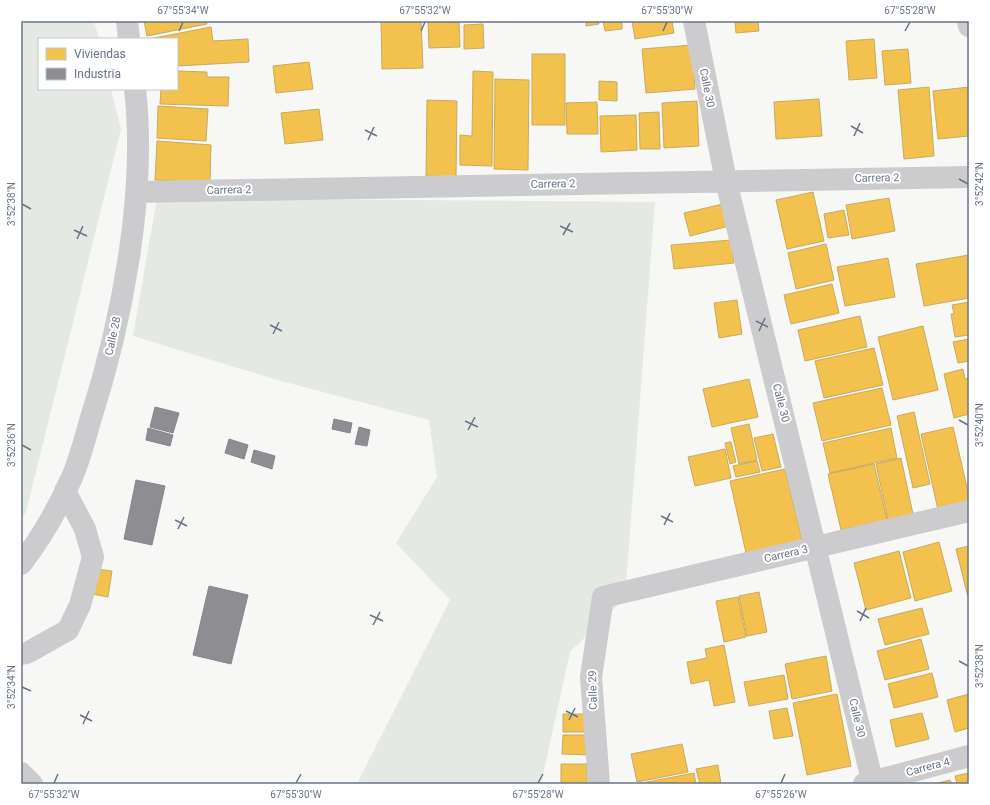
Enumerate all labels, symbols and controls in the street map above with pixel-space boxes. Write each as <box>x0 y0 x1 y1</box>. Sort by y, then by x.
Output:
text: 67°55'34"W <box>157 5 209 16</box>
text: 67°55'32"W <box>399 5 451 16</box>
text: 67°55'30"W <box>641 5 693 16</box>
text: 67°55'28"W <box>884 5 936 16</box>
legend <box>38 38 178 90</box>
text: Viviendas <box>74 47 126 61</box>
text: Industria <box>74 67 121 81</box>
street label: Calle 30 <box>697 67 717 109</box>
text: 3°52'42"N <box>974 162 985 206</box>
street label: Carrera 2 <box>855 171 899 185</box>
street label: Carrera 2 <box>531 177 575 191</box>
text: 3°52'38"N <box>6 182 17 226</box>
street label: Carrera 2 <box>207 183 251 197</box>
street label: Calle 28 <box>103 315 123 357</box>
street label: Calle 30 <box>770 382 792 424</box>
text: 3°52'40"N <box>974 403 985 447</box>
text: 3°52'36"N <box>6 423 17 467</box>
street label: Carrera 3 <box>763 543 809 565</box>
text: 3°52'38"N <box>974 644 985 688</box>
text: 3°52'34"N <box>6 665 17 709</box>
street label: Calle 29 <box>586 670 600 710</box>
street label: Calle 30 <box>846 697 868 739</box>
street label: Carrera 4 <box>905 755 951 779</box>
text: 67°55'32"W <box>28 789 80 800</box>
text: 67°55'30"W <box>270 789 322 800</box>
text: 67°55'28"W <box>512 789 564 800</box>
text: 67°55'26"W <box>755 789 807 800</box>

